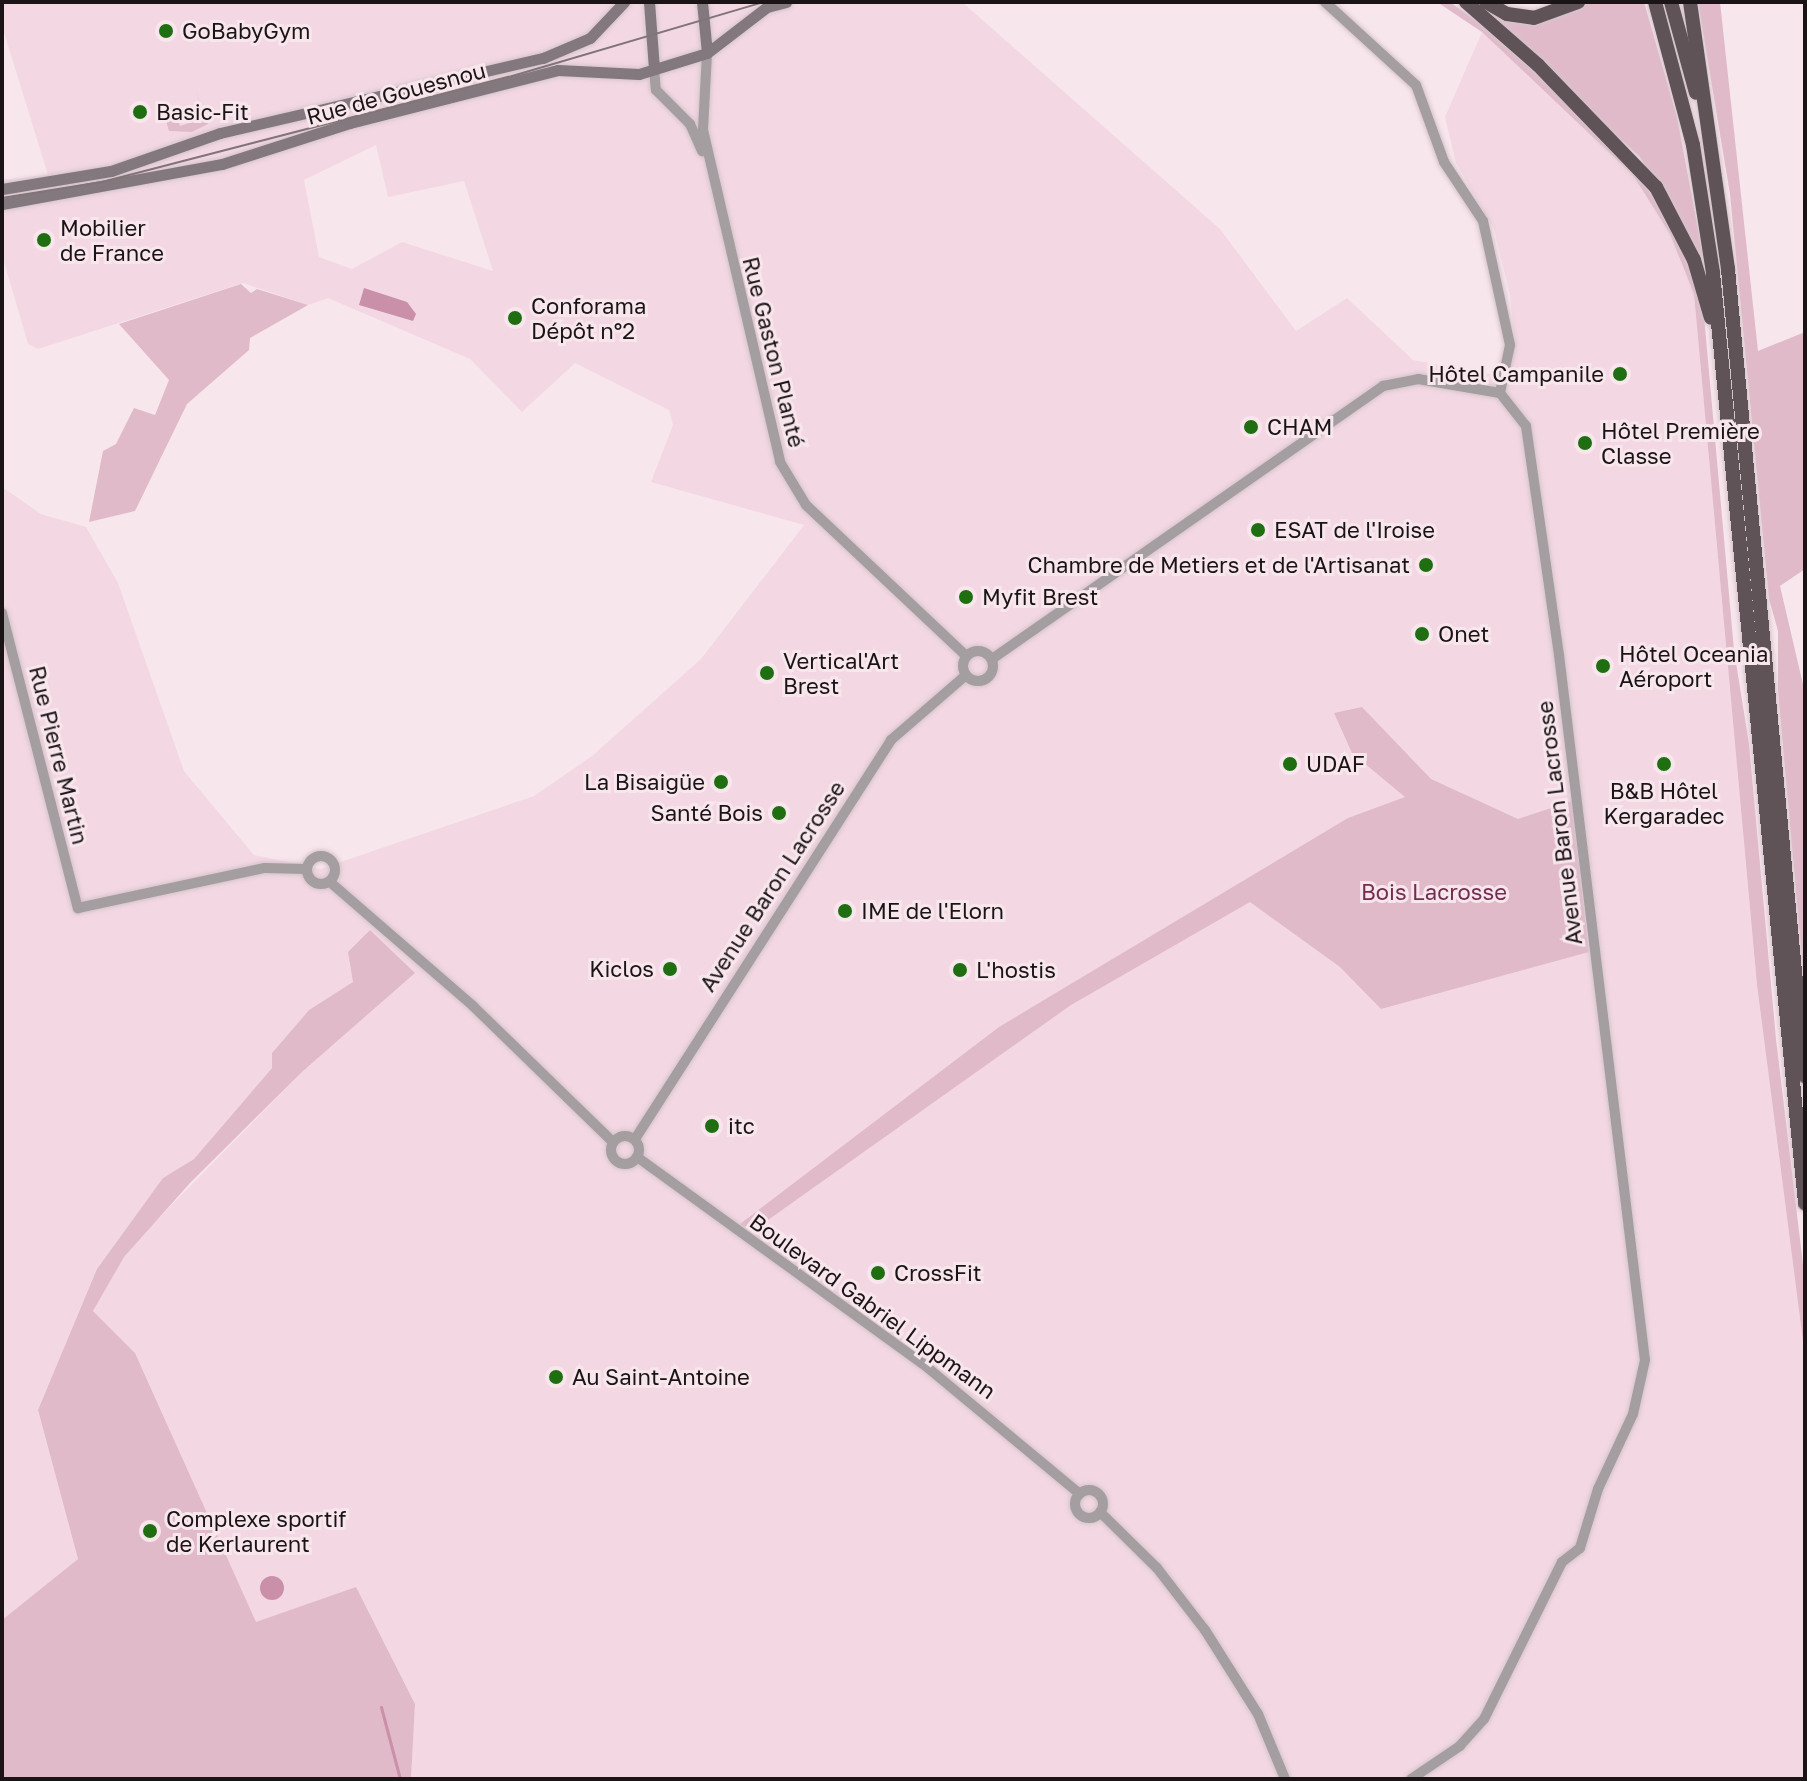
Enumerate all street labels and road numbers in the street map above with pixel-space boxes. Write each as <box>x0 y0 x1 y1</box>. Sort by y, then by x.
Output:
street label: Rue de Gouesnou <box>304 56 488 130</box>
street label: Rue Gaston Planté <box>738 254 810 450</box>
street label: Rue Pierre Martin <box>24 663 94 847</box>
street label: Avenue Baron Lacrosse <box>1531 699 1587 947</box>
street label: Avenue Baron Lacrosse <box>694 776 850 996</box>
street label: Boulevard Gabriel Lippmann <box>745 1208 1001 1404</box>

